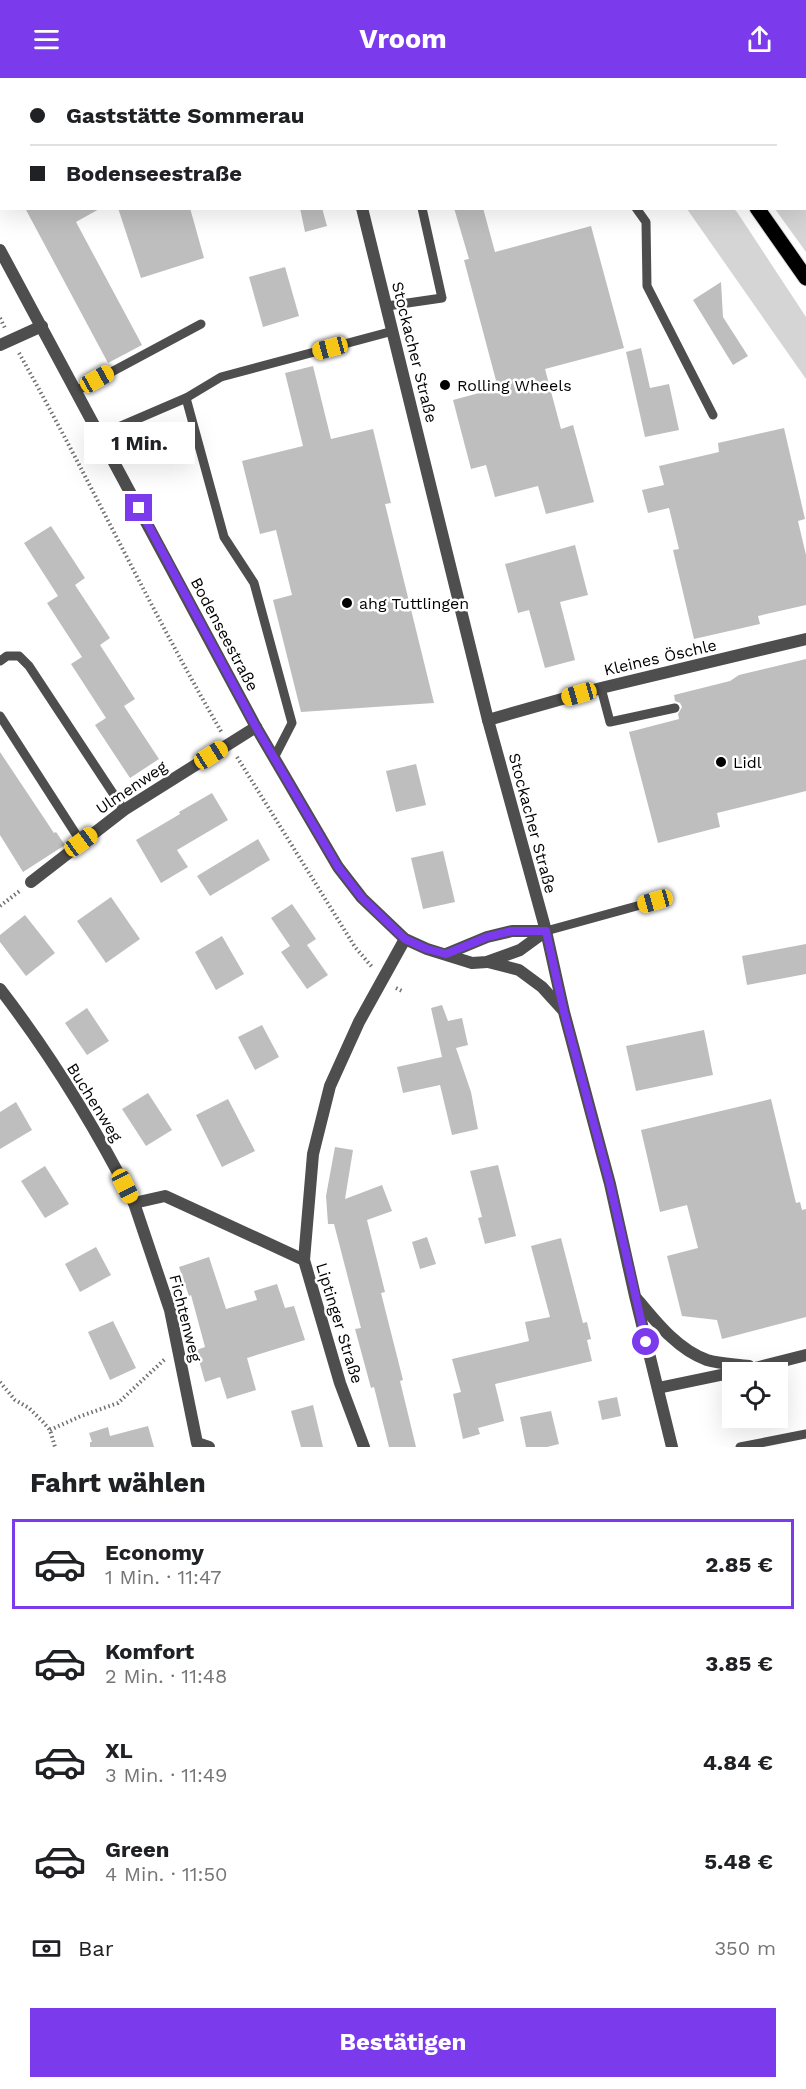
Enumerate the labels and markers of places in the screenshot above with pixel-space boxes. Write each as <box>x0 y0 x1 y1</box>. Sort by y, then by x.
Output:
place label: Rolling Wheels <box>457 376 572 395</box>
marker: Rolling Wheels <box>438 378 452 392</box>
place label: ahg Tuttlingen <box>359 594 469 613</box>
marker: ahg Tuttlingen <box>340 596 354 610</box>
place label: Lidl <box>733 753 762 772</box>
marker: Lidl <box>714 755 728 769</box>

